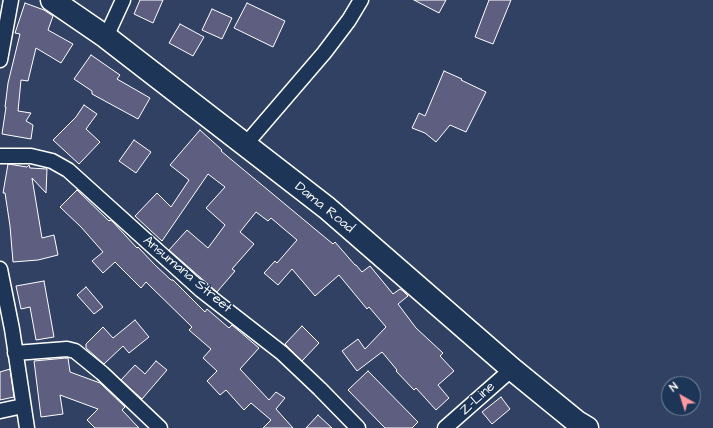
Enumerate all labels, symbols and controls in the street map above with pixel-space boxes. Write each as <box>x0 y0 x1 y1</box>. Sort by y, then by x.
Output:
street label: Dama Road <box>291 179 357 237</box>
street label: Ansumana Street <box>139 233 235 317</box>
north arrow <box>661 376 701 416</box>
street label: Z-Line <box>457 379 499 419</box>
text: N <box>666 379 681 395</box>

